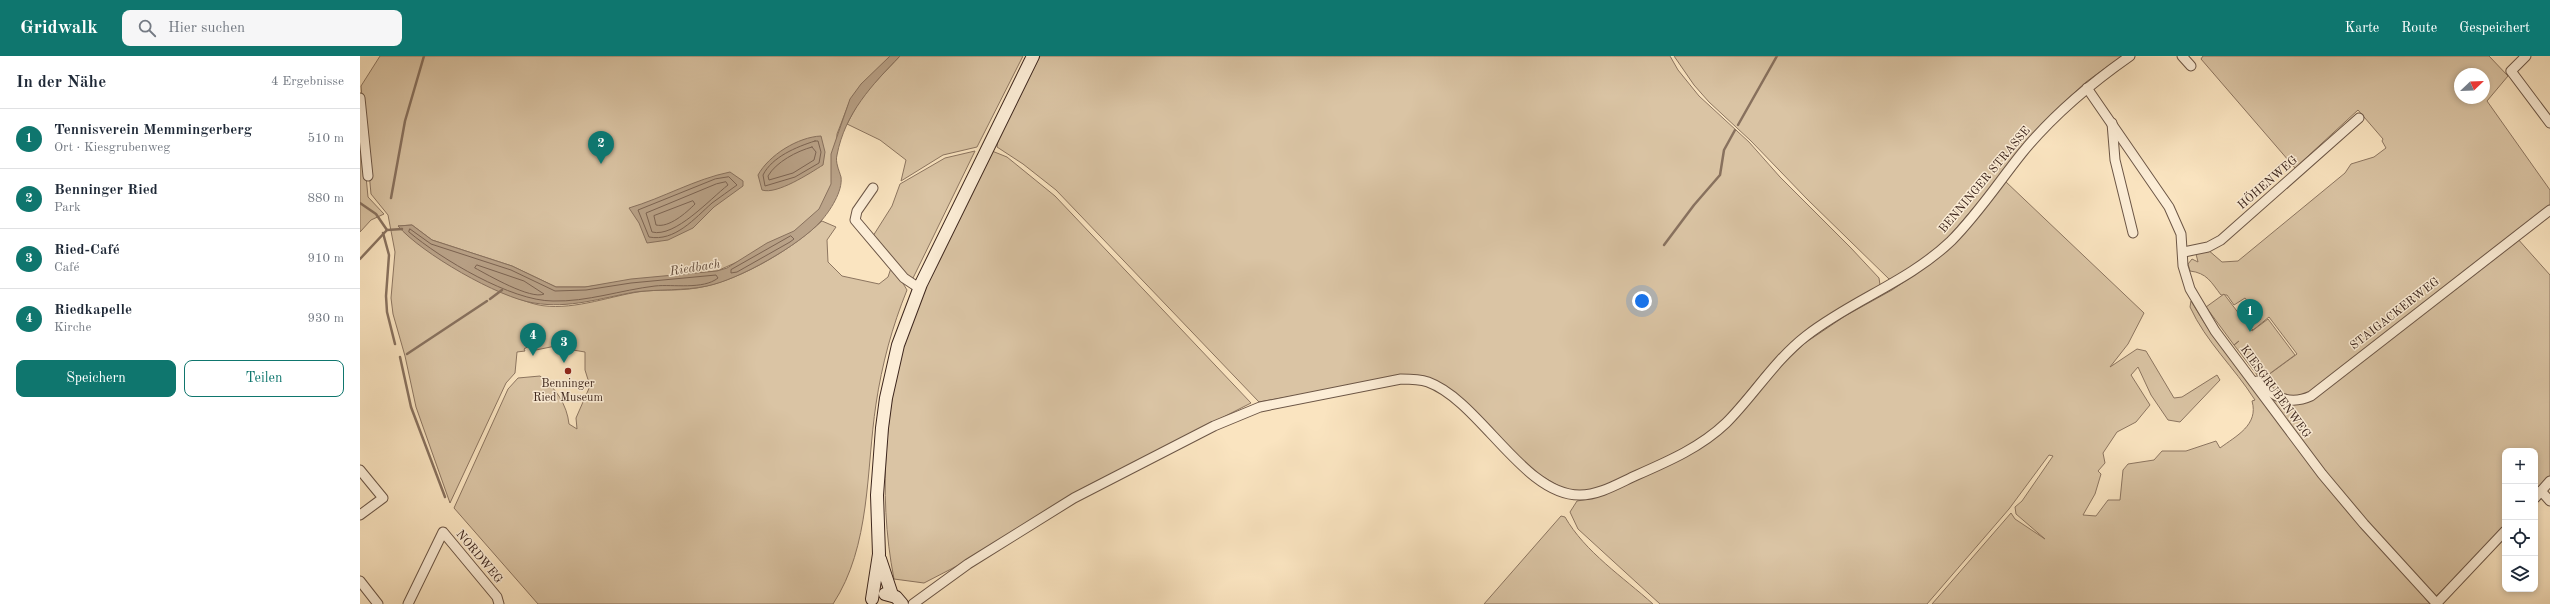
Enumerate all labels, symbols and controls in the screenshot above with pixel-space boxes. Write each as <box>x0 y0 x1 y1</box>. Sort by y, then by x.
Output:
search box <box>122 10 402 46</box>
icon: search <box>136 17 158 39</box>
text: Gridwalk <box>20 19 98 38</box>
text: Hier suchen <box>168 21 245 36</box>
text: Karte <box>2345 21 2379 35</box>
text: Route <box>2401 21 2437 35</box>
text: Gespeichert <box>2459 21 2530 35</box>
north arrow <box>2454 68 2490 104</box>
text: In der Nähe <box>16 74 106 91</box>
text: 4 Ergebnisse <box>271 75 344 88</box>
text: Tennisverein Memmingerberg <box>54 123 252 138</box>
street label: BENNINGER STRASSE <box>1937 125 2033 235</box>
pin: 2 <box>588 131 614 164</box>
text: 1 <box>25 132 33 145</box>
text: 510 m <box>307 132 344 145</box>
text: Ort · Kiesgrubenweg <box>54 141 170 154</box>
street label: HÖHENWEG <box>2233 151 2300 212</box>
text: Benninger Ried <box>54 183 158 198</box>
text: 2 <box>25 192 33 205</box>
text: 880 m <box>307 192 344 205</box>
text: Park <box>54 201 81 214</box>
text: Ried-Café <box>54 243 120 258</box>
text: 3 <box>25 252 33 265</box>
text: 910 m <box>307 252 344 265</box>
water label: Riedbach <box>668 258 722 279</box>
text: Café <box>54 261 79 274</box>
street label: STAIGACKERWEG <box>2348 275 2442 352</box>
your location <box>1632 291 1652 311</box>
pin: 1 <box>2237 299 2263 332</box>
text: Riedkapelle <box>54 303 132 318</box>
text: 4 <box>25 312 33 325</box>
text: 930 m <box>307 312 344 325</box>
text: Kirche <box>54 321 91 334</box>
pin: 4 <box>520 323 546 356</box>
pin: 3 <box>551 330 577 363</box>
street label: KIESGRUBENWEG <box>2237 343 2313 441</box>
button: Speichern <box>16 360 176 397</box>
button: Teilen <box>184 360 344 397</box>
marker: Benninger Ried Museum <box>563 366 573 376</box>
place label: Benninger Ried Museum <box>533 378 604 404</box>
map controls <box>2502 448 2538 592</box>
button: + <box>2502 448 2538 484</box>
button: − <box>2502 484 2538 520</box>
button: locate <box>2502 520 2538 556</box>
street label: NORDWEG <box>454 528 505 586</box>
button: layers <box>2502 556 2538 592</box>

